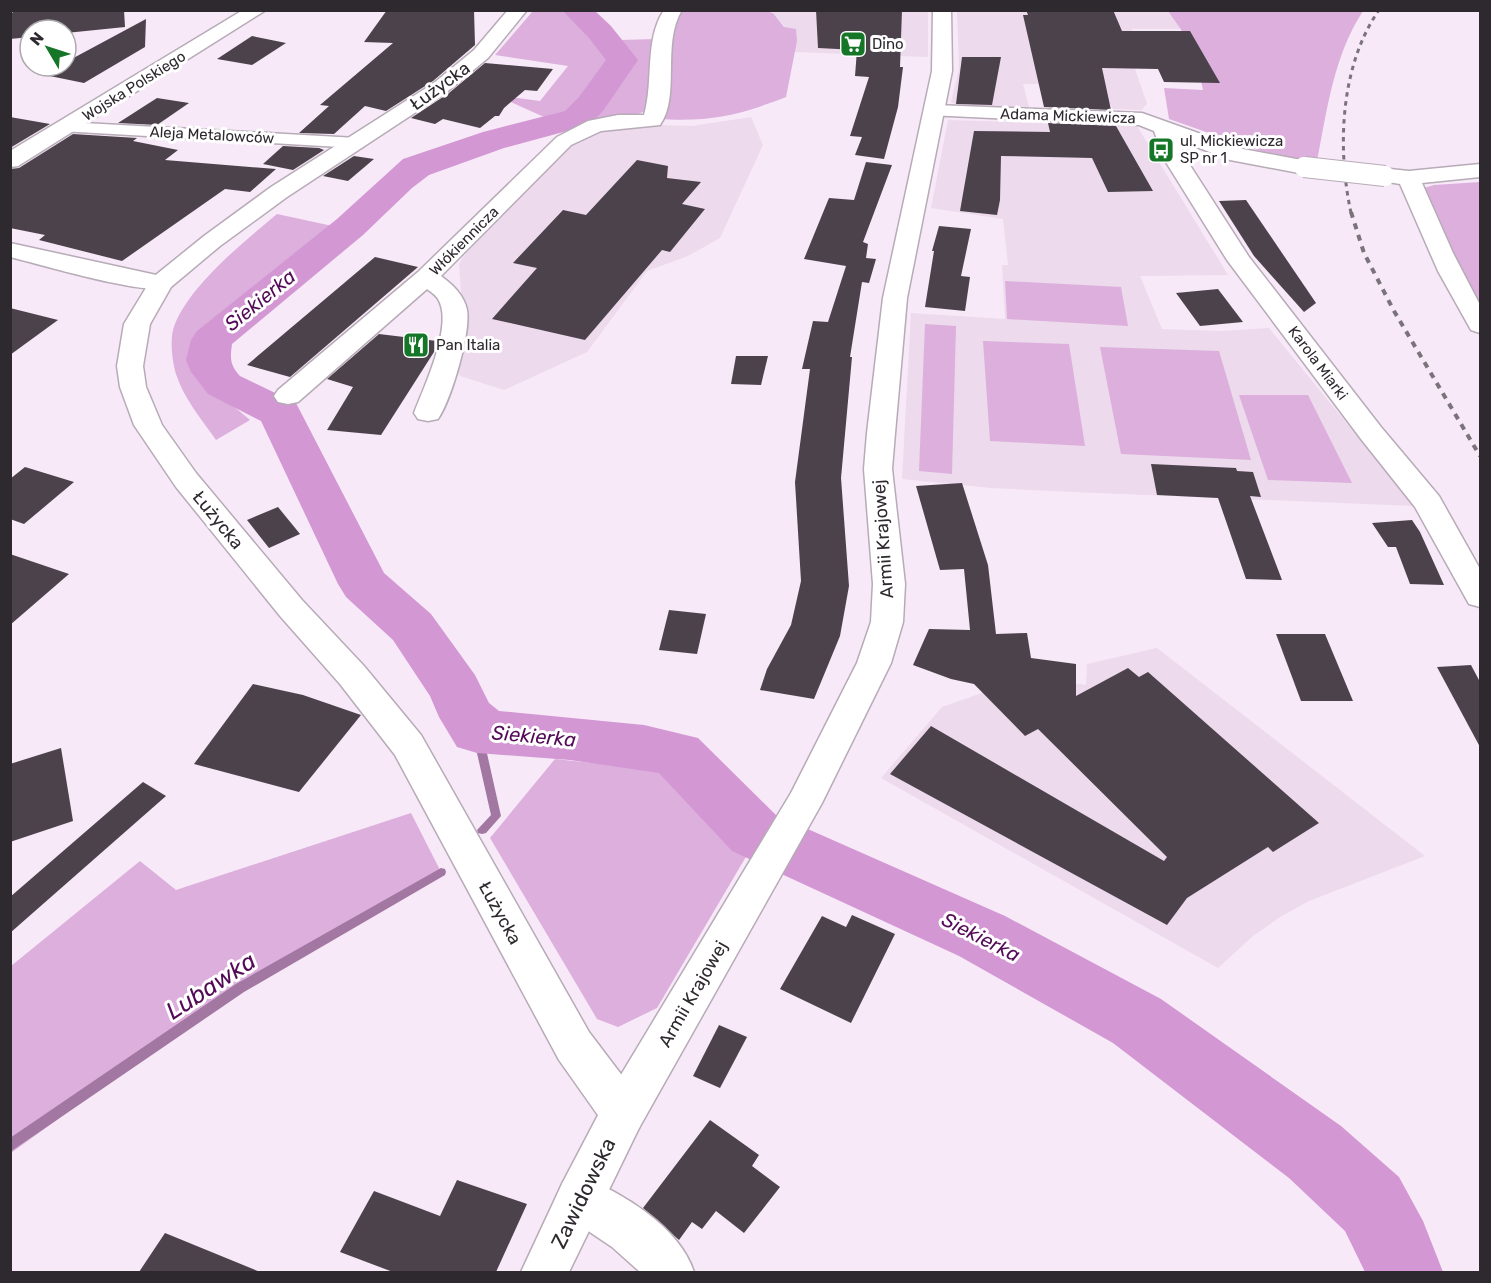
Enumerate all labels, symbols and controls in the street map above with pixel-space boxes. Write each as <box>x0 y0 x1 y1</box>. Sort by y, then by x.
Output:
north arrow <box>18 18 78 78</box>
text: N <box>26 28 48 49</box>
supermarket icon: Dino <box>838 29 868 59</box>
place label: Dino <box>872 35 904 53</box>
street label: Wojska Polskiego <box>79 47 189 125</box>
street label: Łużycka <box>406 57 474 115</box>
street label: Adama Mickiewicza <box>1000 105 1136 127</box>
street label: Aleja Metalowców <box>149 123 275 147</box>
place label: ul. Mickiewicza SP nr 1 <box>1180 132 1283 167</box>
bus stop icon: ul. Mickiewicza SP nr 1 <box>1146 135 1176 165</box>
street label: Włókiennicza <box>426 203 502 279</box>
water label: Siekierka <box>220 264 301 336</box>
street label: Karola Miarki <box>1284 322 1352 404</box>
restaurant icon: Pan Italia <box>401 330 431 360</box>
place label: Pan Italia <box>436 336 500 354</box>
street label: Armii Krajowej <box>868 479 898 599</box>
street label: Łużycka <box>188 486 248 554</box>
water label: Siekierka <box>491 720 577 752</box>
street label: Łużycka <box>474 878 526 948</box>
water label: Siekierka <box>938 907 1024 967</box>
street label: Armii Krajowej <box>654 937 732 1051</box>
water label: Lubawka <box>161 947 261 1025</box>
street label: Zawidowska <box>545 1134 621 1252</box>

